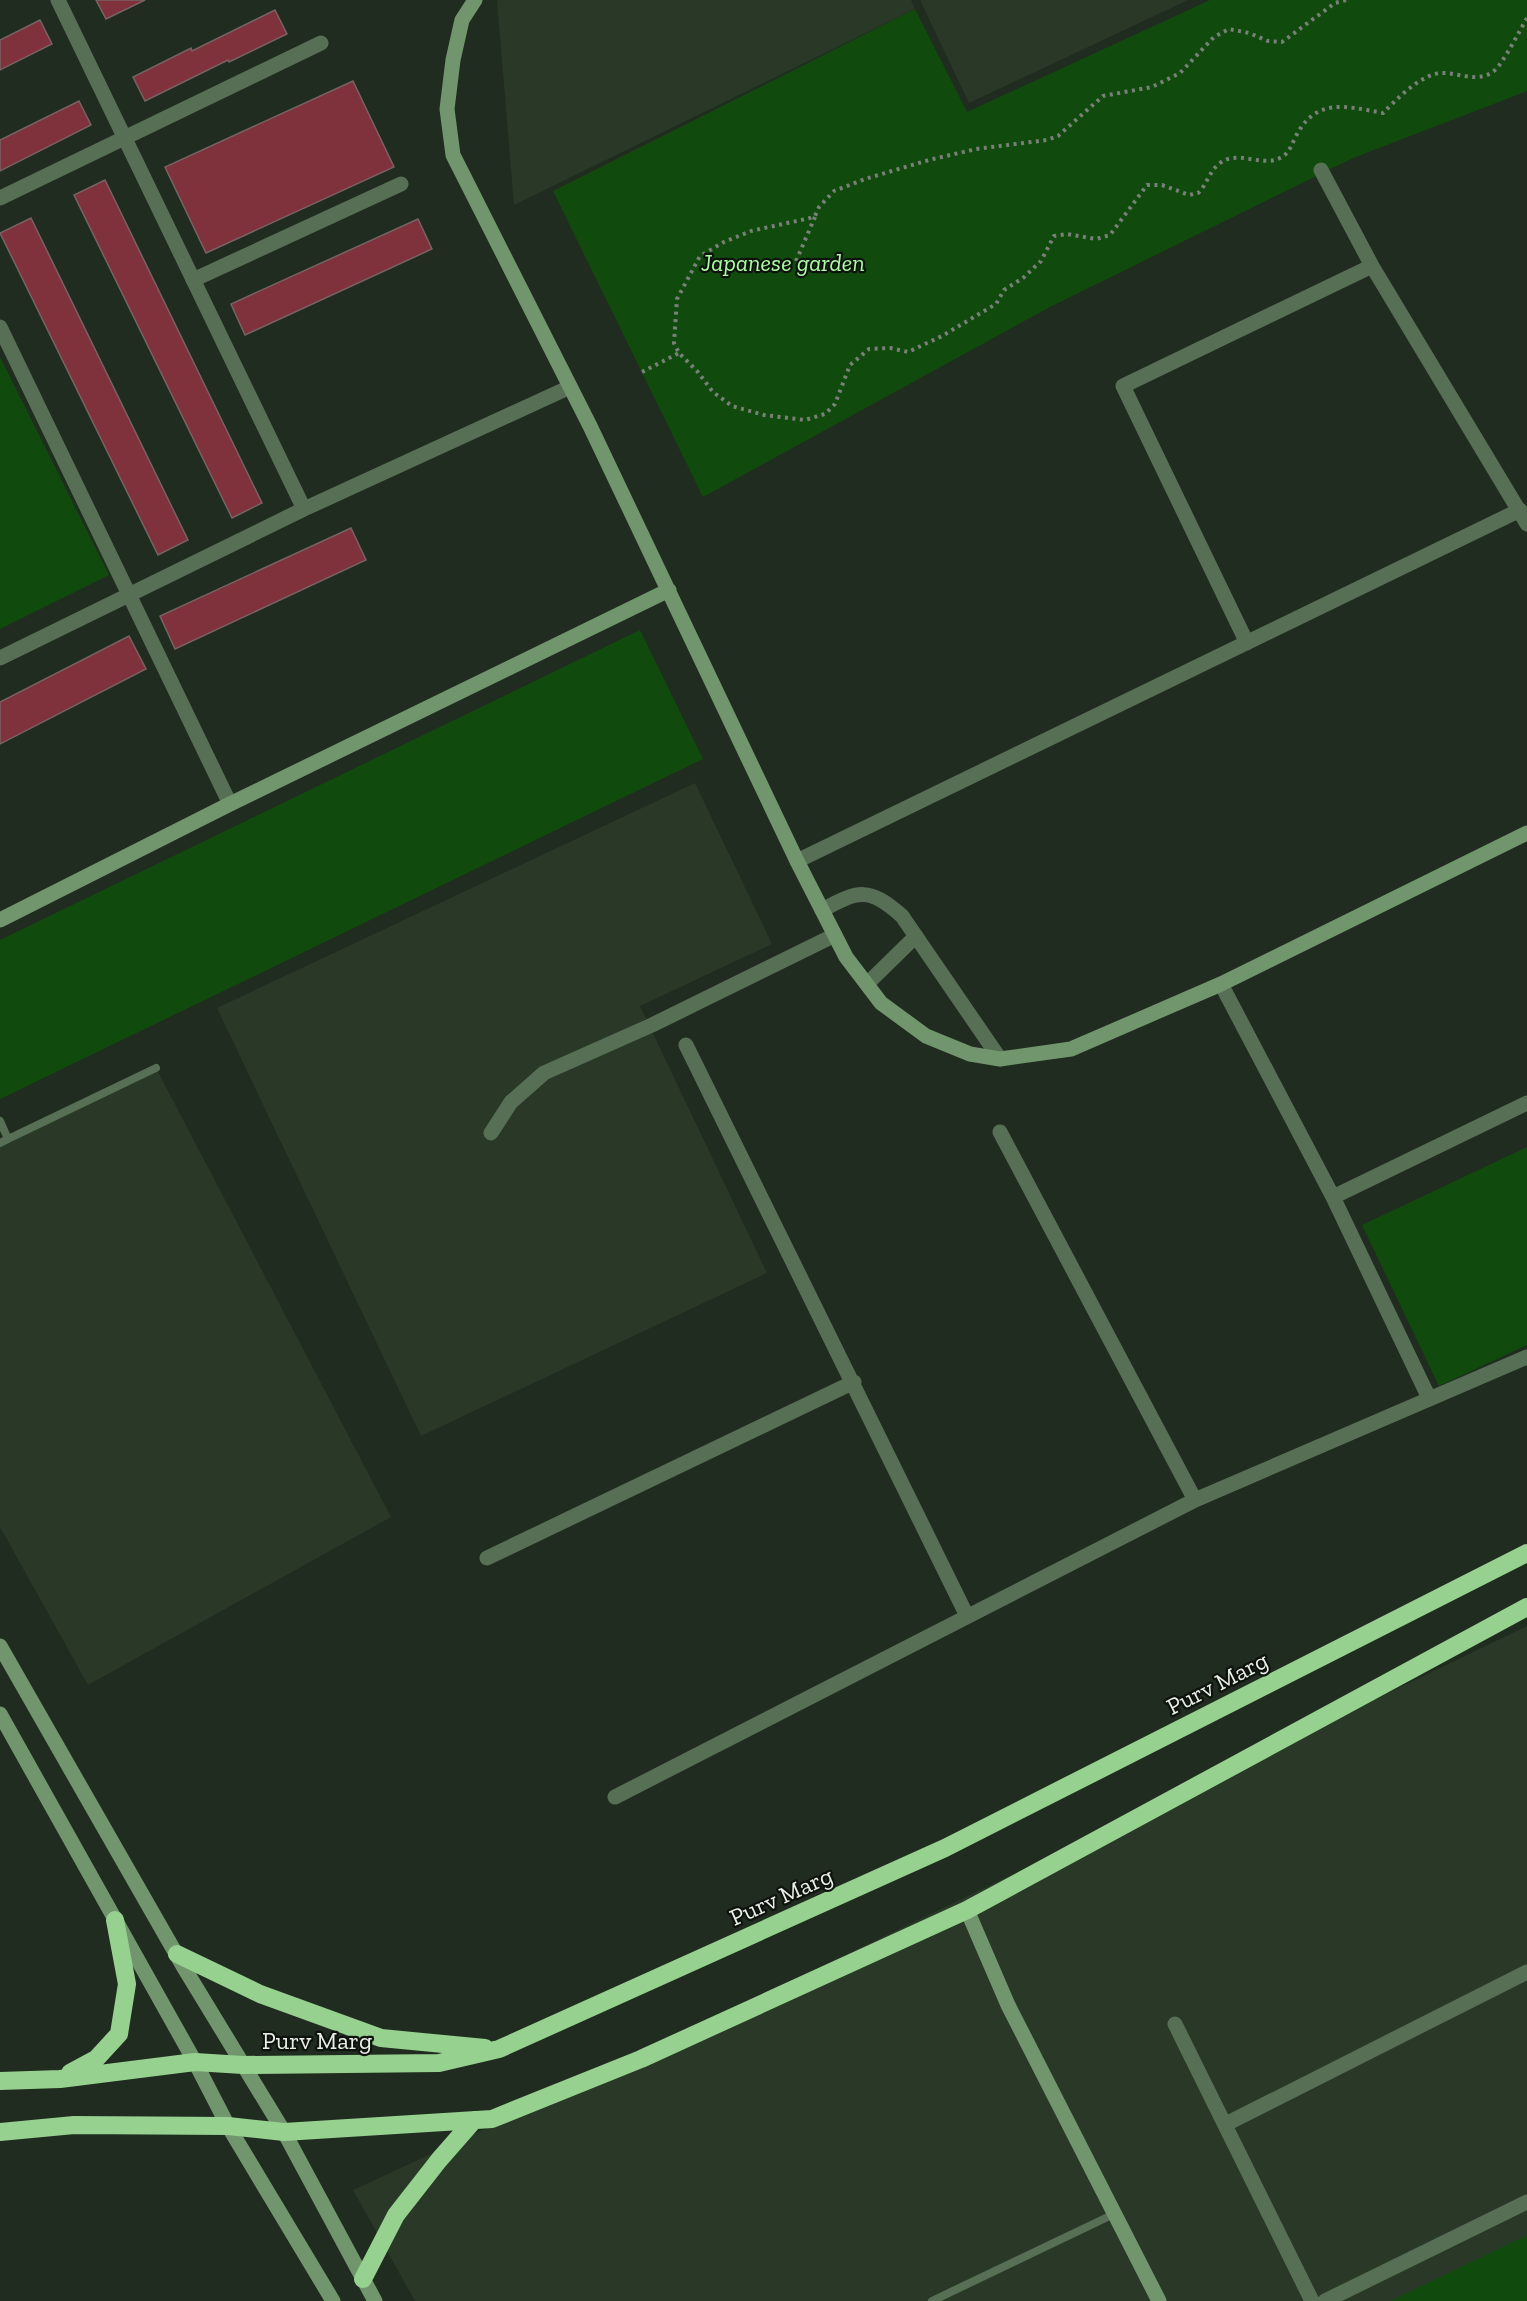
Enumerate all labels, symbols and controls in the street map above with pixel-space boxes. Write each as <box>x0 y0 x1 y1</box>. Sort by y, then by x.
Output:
park label: Japanese garden <box>700 248 865 277</box>
street label: Purv Marg <box>1161 1645 1273 1721</box>
street label: Purv Marg <box>725 1860 837 1932</box>
street label: Purv Marg <box>262 2026 372 2055</box>

